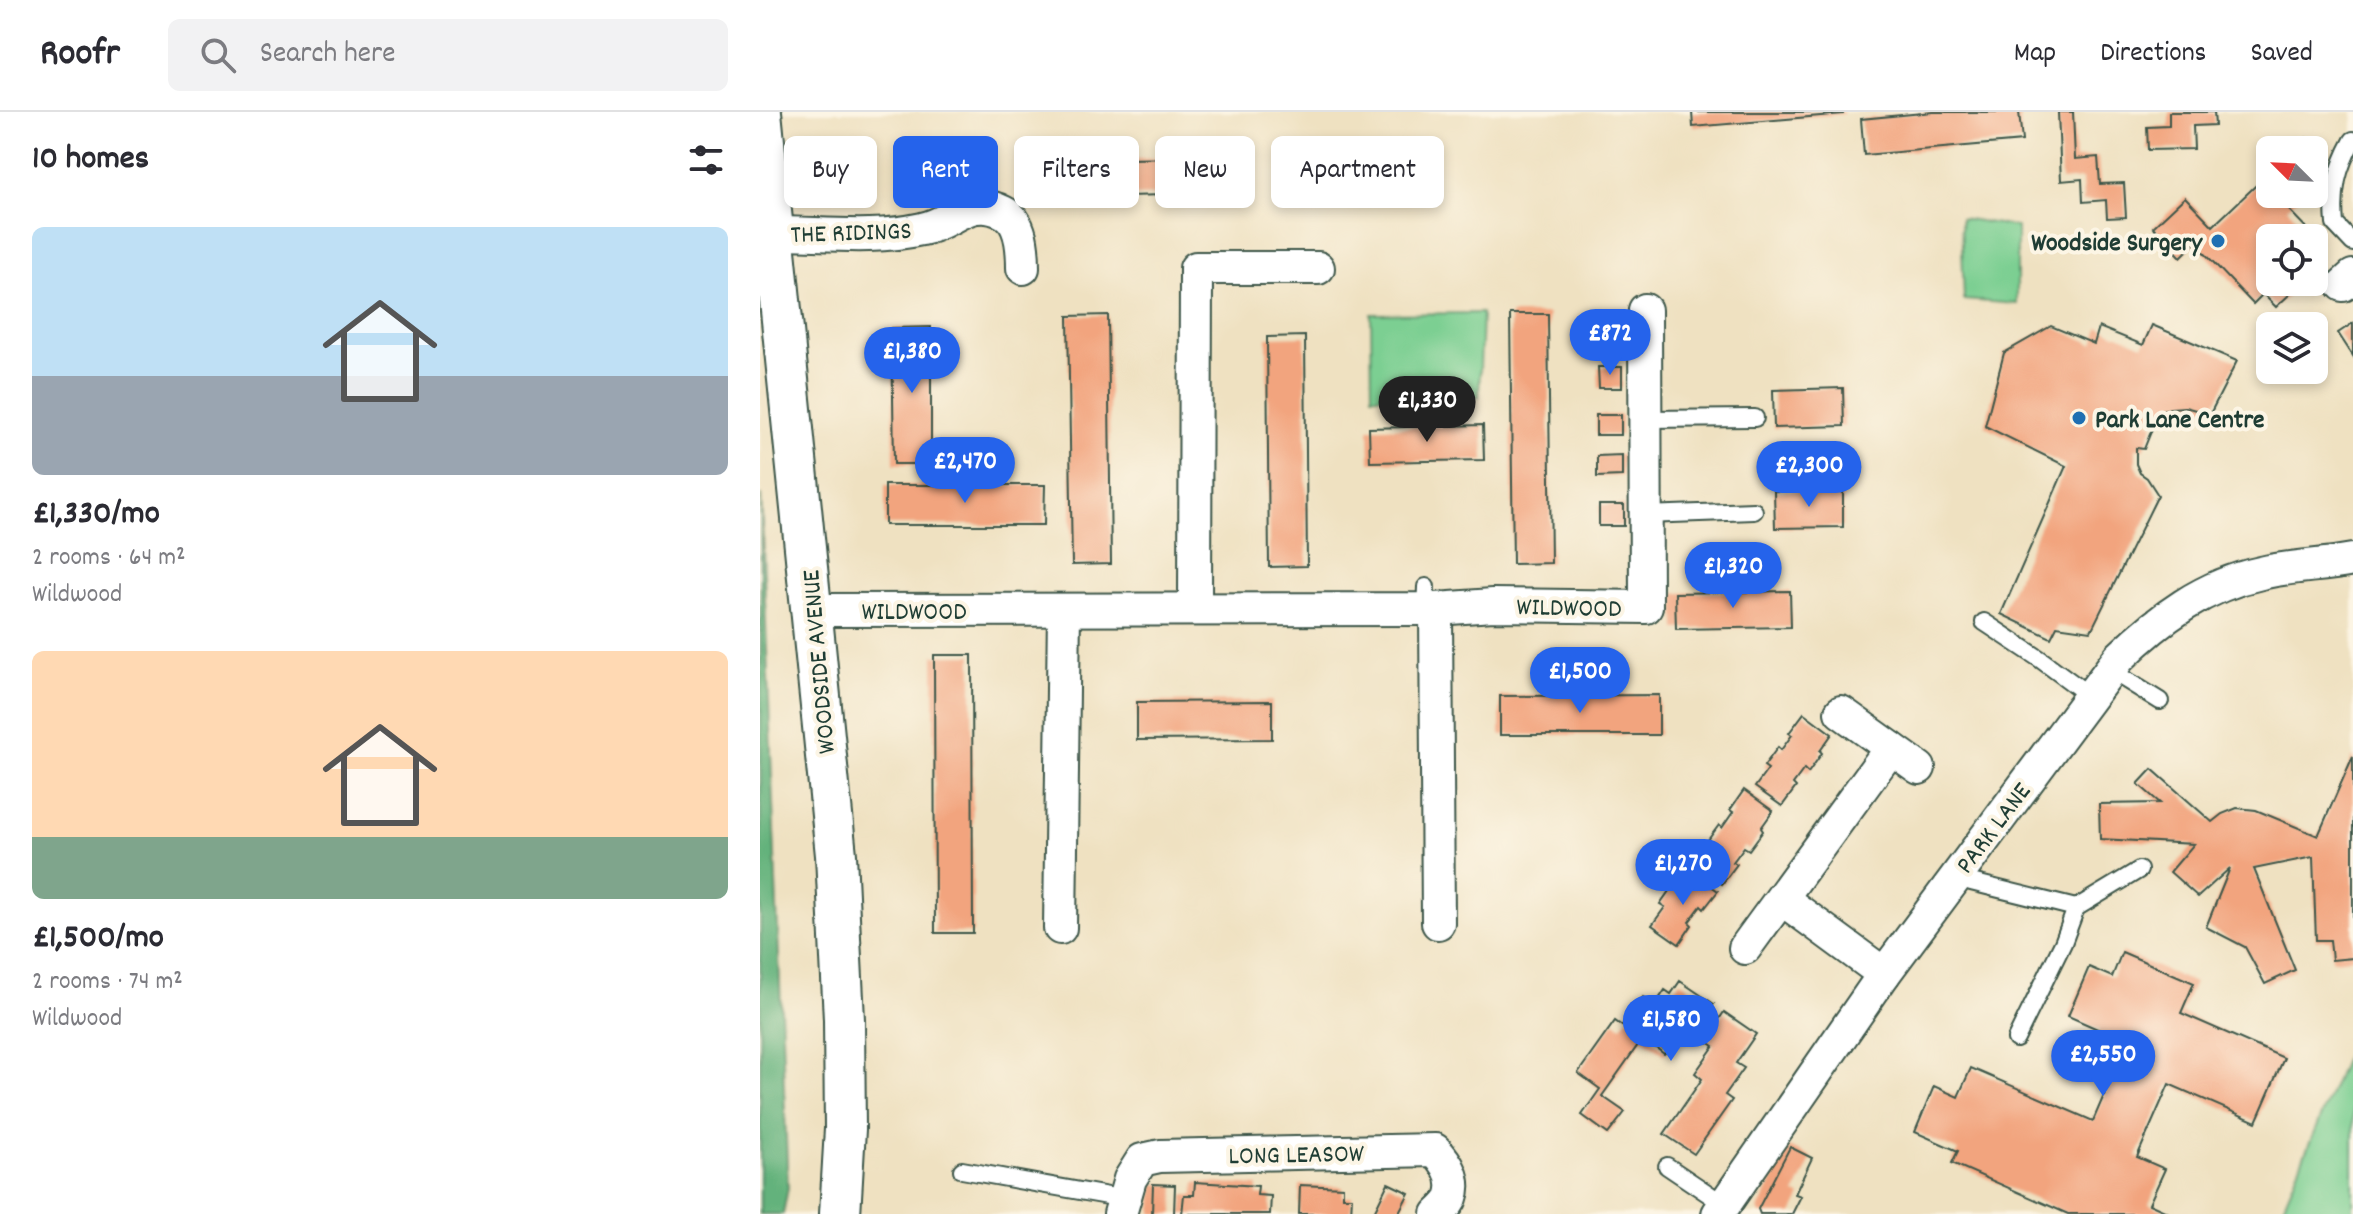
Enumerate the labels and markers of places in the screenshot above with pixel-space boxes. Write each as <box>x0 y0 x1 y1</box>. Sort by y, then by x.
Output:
place label: Woodside Surgery <box>2031 226 2203 263</box>
marker: Woodside Surgery <box>2209 232 2227 250</box>
pin: £872 <box>1563 309 1657 377</box>
pin: £1,380 <box>847 327 977 395</box>
pin: £1,330 <box>1362 376 1492 444</box>
place label: Park Lane Centre <box>2095 403 2264 440</box>
marker: Park Lane Centre <box>2070 409 2088 427</box>
pin: £2,470 <box>900 437 1030 505</box>
pin: £2,300 <box>1744 441 1874 509</box>
pin: £1,320 <box>1668 542 1798 610</box>
pin: £1,500 <box>1515 647 1645 715</box>
pin: £1,270 <box>1618 839 1748 907</box>
pin: £1,580 <box>1606 995 1736 1063</box>
pin: £2,550 <box>2038 1030 2168 1098</box>

